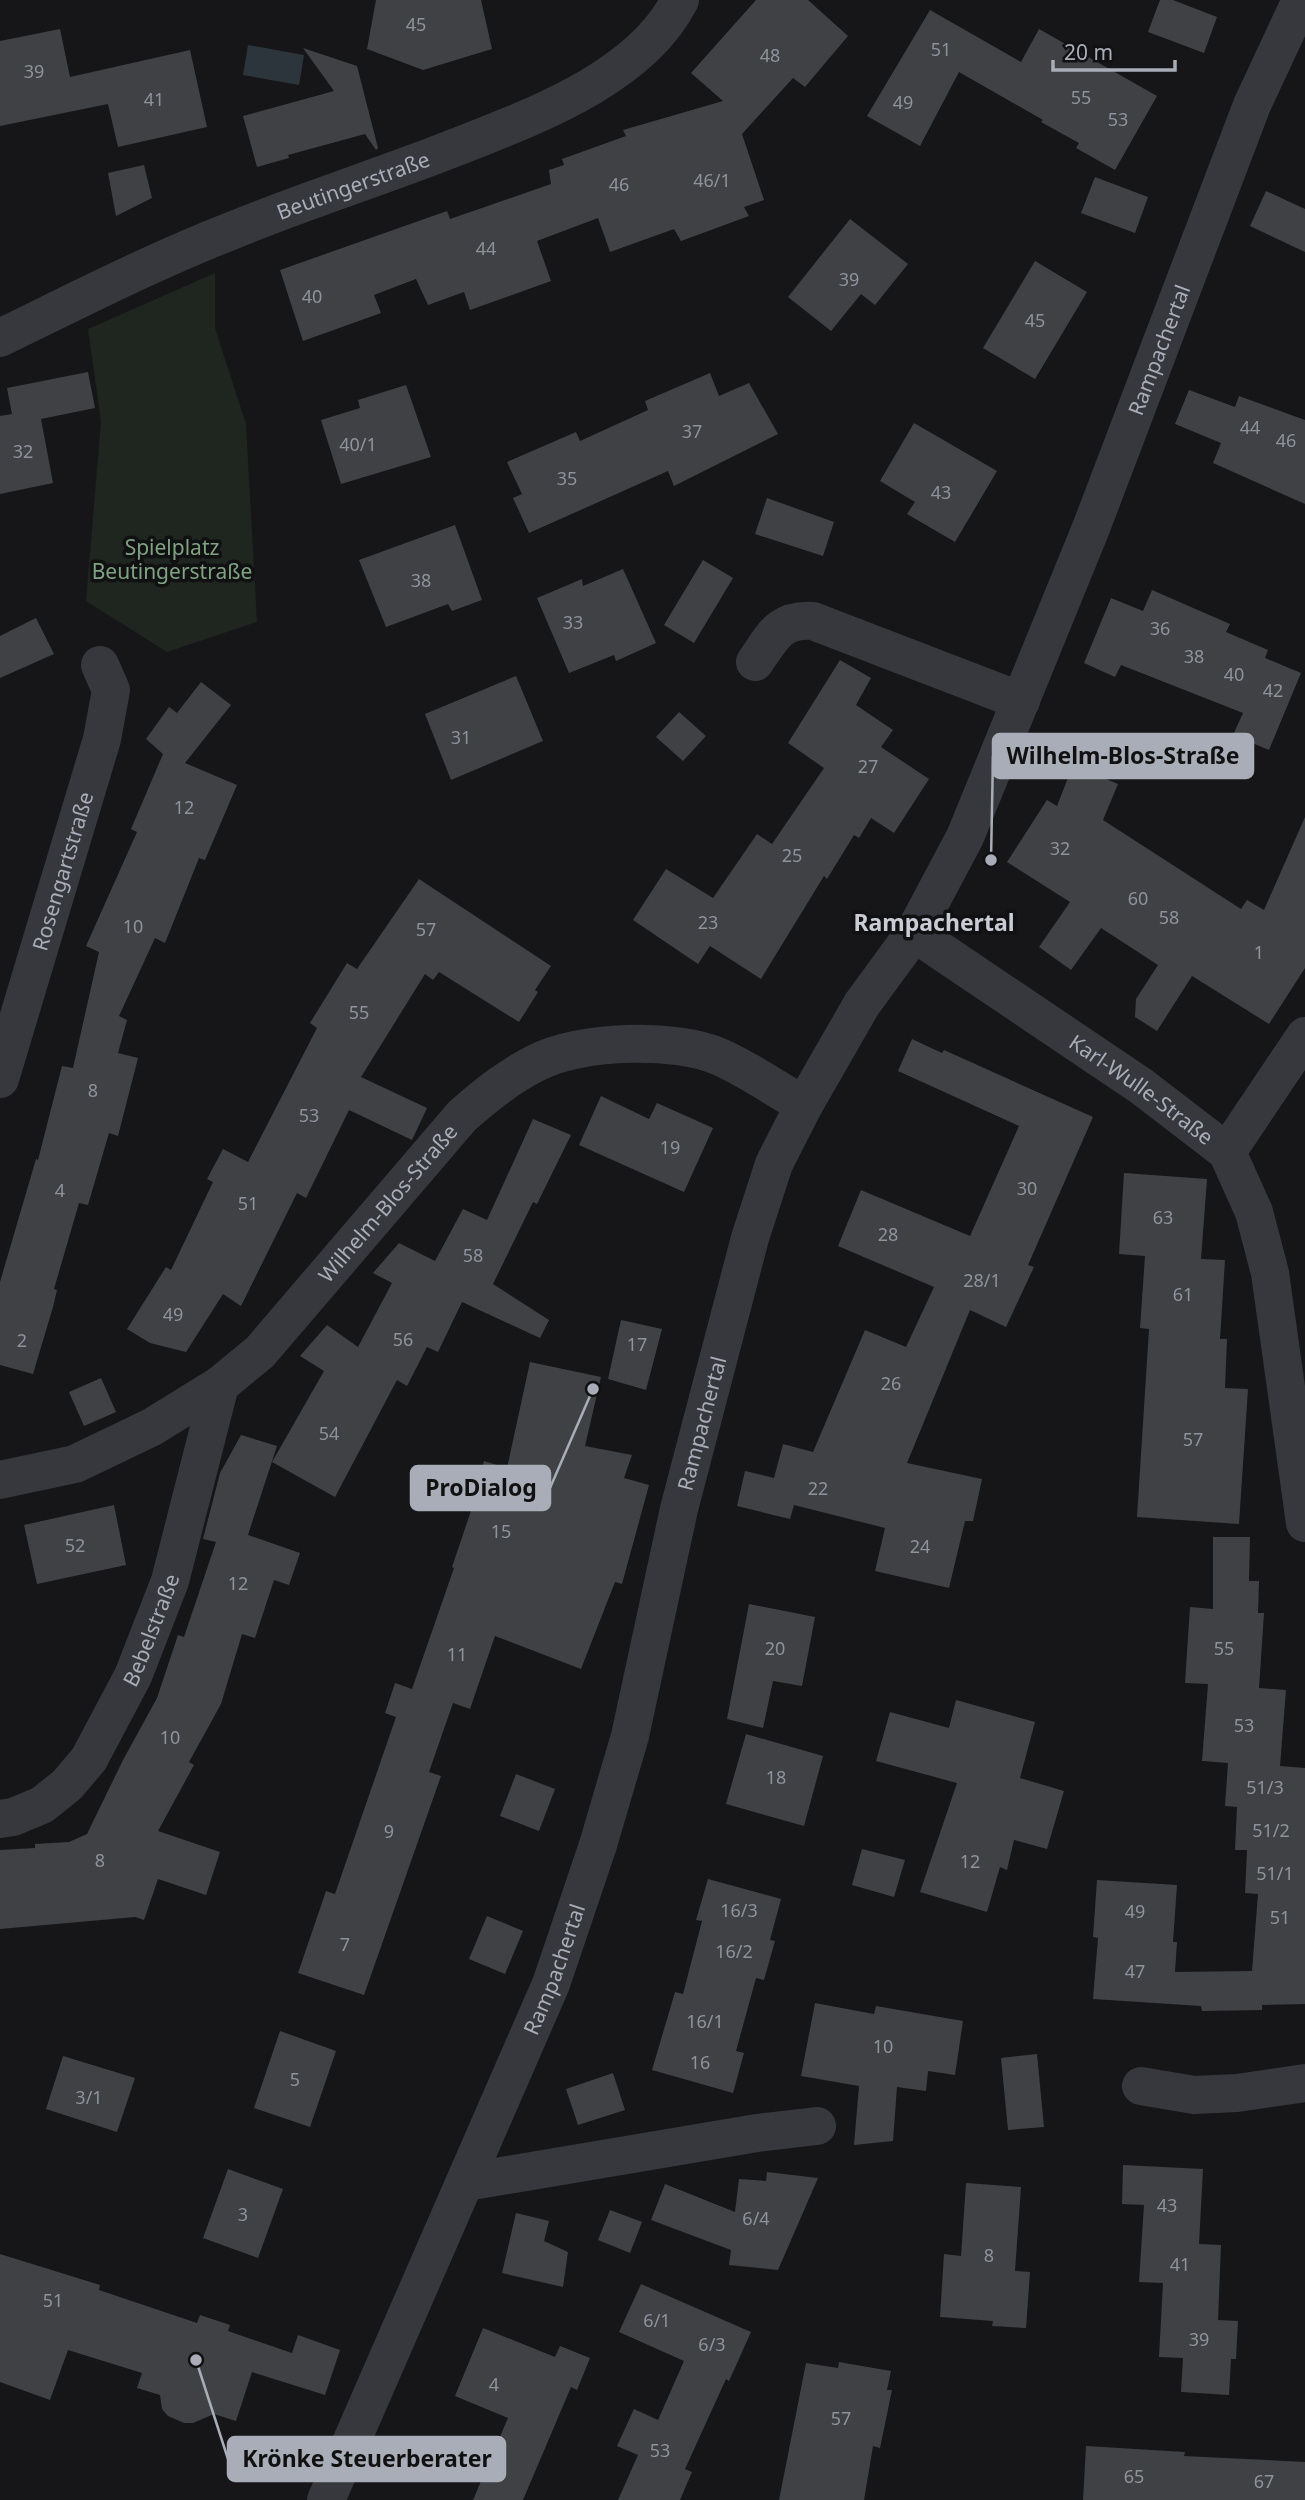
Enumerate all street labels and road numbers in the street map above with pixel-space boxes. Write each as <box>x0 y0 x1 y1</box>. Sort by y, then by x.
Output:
street label: Beutingerstraße <box>273 145 434 226</box>
street label: Rampachertal <box>1121 281 1196 419</box>
street label: Rosengartstraße <box>25 788 99 954</box>
street label: Karl-Wulle-Straße <box>1064 1028 1219 1151</box>
street label: Wilhelm-Blos-Straße <box>312 1118 463 1288</box>
street label: Rampachertal <box>670 1353 732 1493</box>
street label: Bebelstraße <box>116 1571 185 1691</box>
street label: Rampachertal <box>517 1900 591 2039</box>

